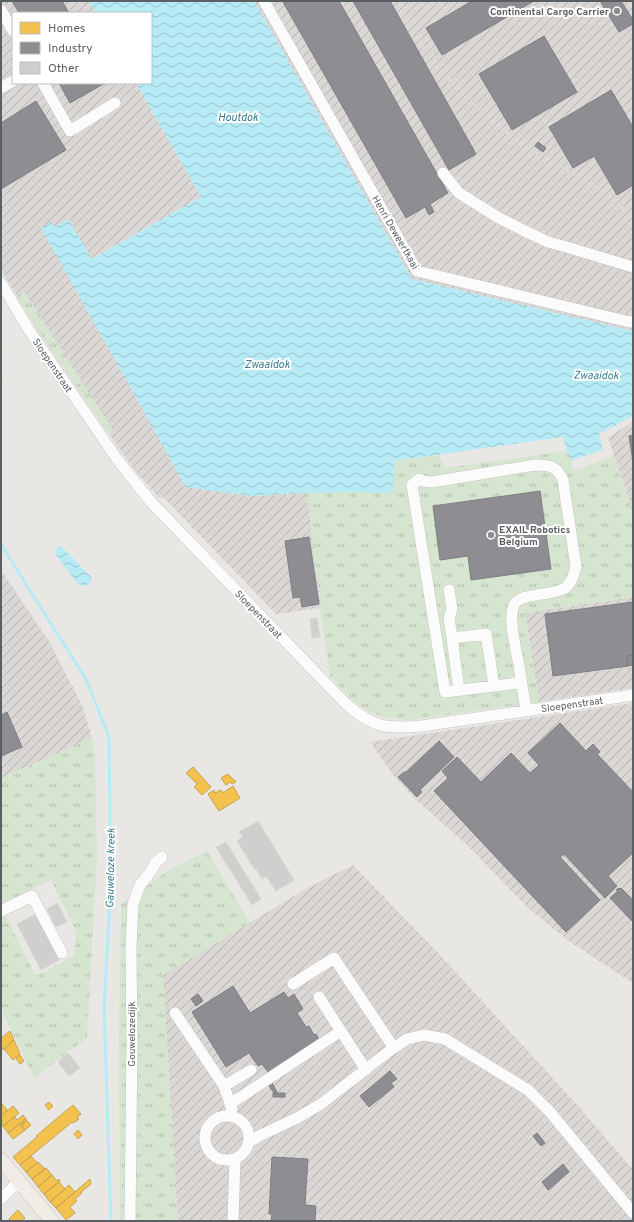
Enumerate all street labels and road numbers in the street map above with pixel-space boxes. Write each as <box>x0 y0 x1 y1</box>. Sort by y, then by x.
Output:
street label: Henri Deweertkaai <box>368 194 421 272</box>
street label: Sloepenstraat <box>29 336 75 396</box>
street label: Sloepenstraat <box>231 588 284 642</box>
street label: Sloepenstraat <box>540 695 604 716</box>
street label: Gouwelozedijk <box>126 1001 139 1067</box>

